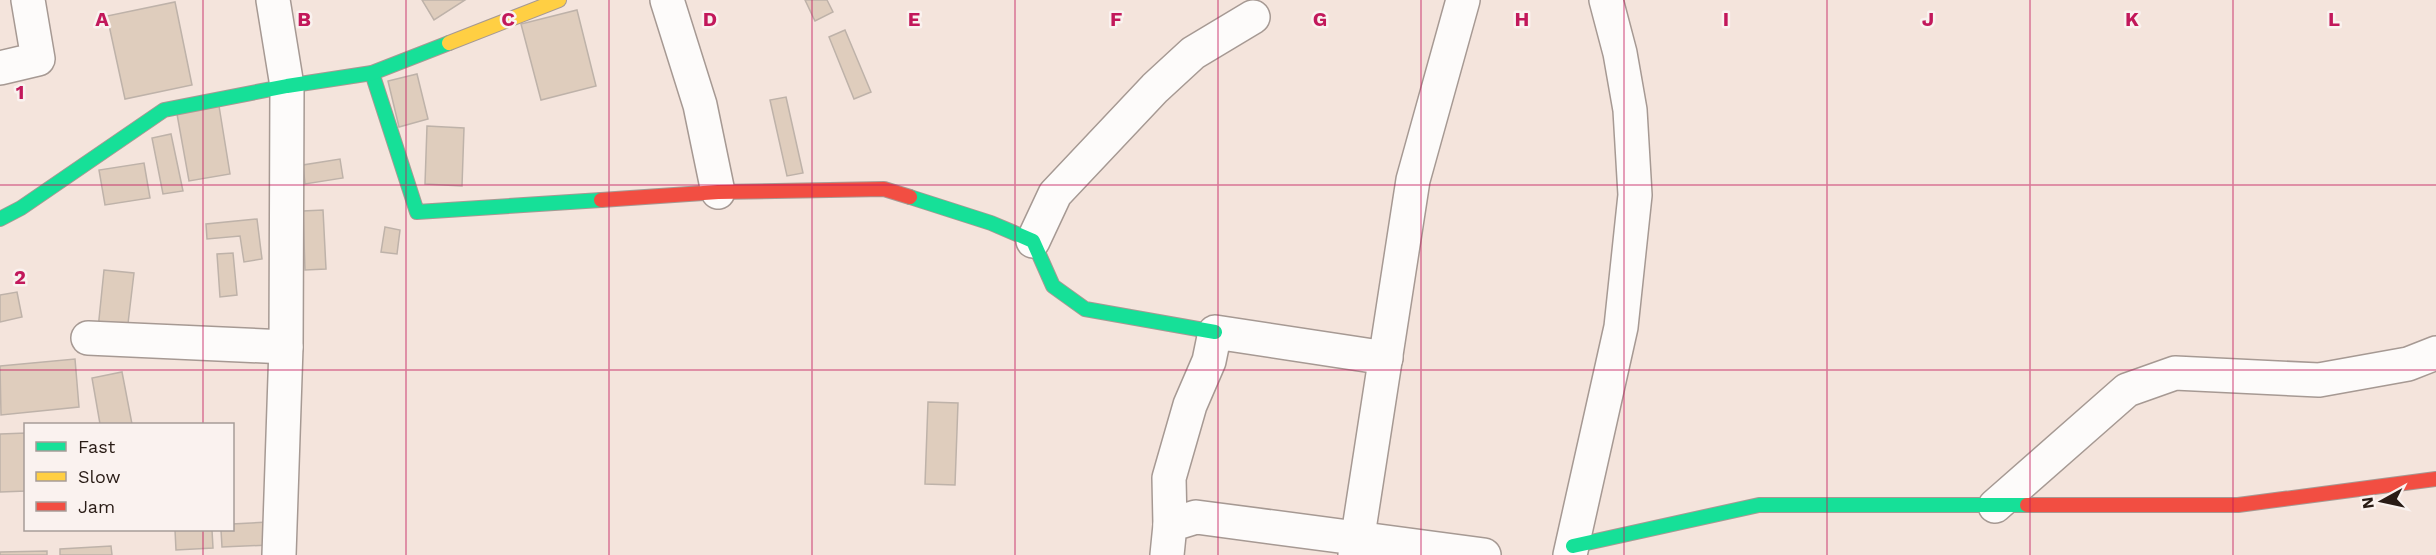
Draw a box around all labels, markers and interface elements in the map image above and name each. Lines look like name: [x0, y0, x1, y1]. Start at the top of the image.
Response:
text: A: [95, 7, 109, 31]
text: B: [297, 7, 311, 31]
text: C: [501, 7, 515, 31]
text: D: [703, 7, 717, 31]
text: E: [908, 7, 920, 31]
text: F: [1110, 7, 1122, 31]
text: G: [1313, 7, 1327, 31]
text: H: [1515, 7, 1529, 31]
text: I: [1723, 7, 1729, 31]
text: J: [1922, 7, 1934, 31]
text: K: [2125, 7, 2139, 31]
text: L: [2328, 7, 2340, 31]
text: 1: [16, 80, 24, 104]
text: 2: [14, 265, 26, 289]
legend: [24, 423, 234, 531]
text: Fast: [78, 436, 116, 457]
text: Slow: [78, 466, 121, 487]
north arrow: [2352, 471, 2412, 531]
text: Jam: [78, 496, 115, 517]
text: N: [2357, 496, 2378, 510]

